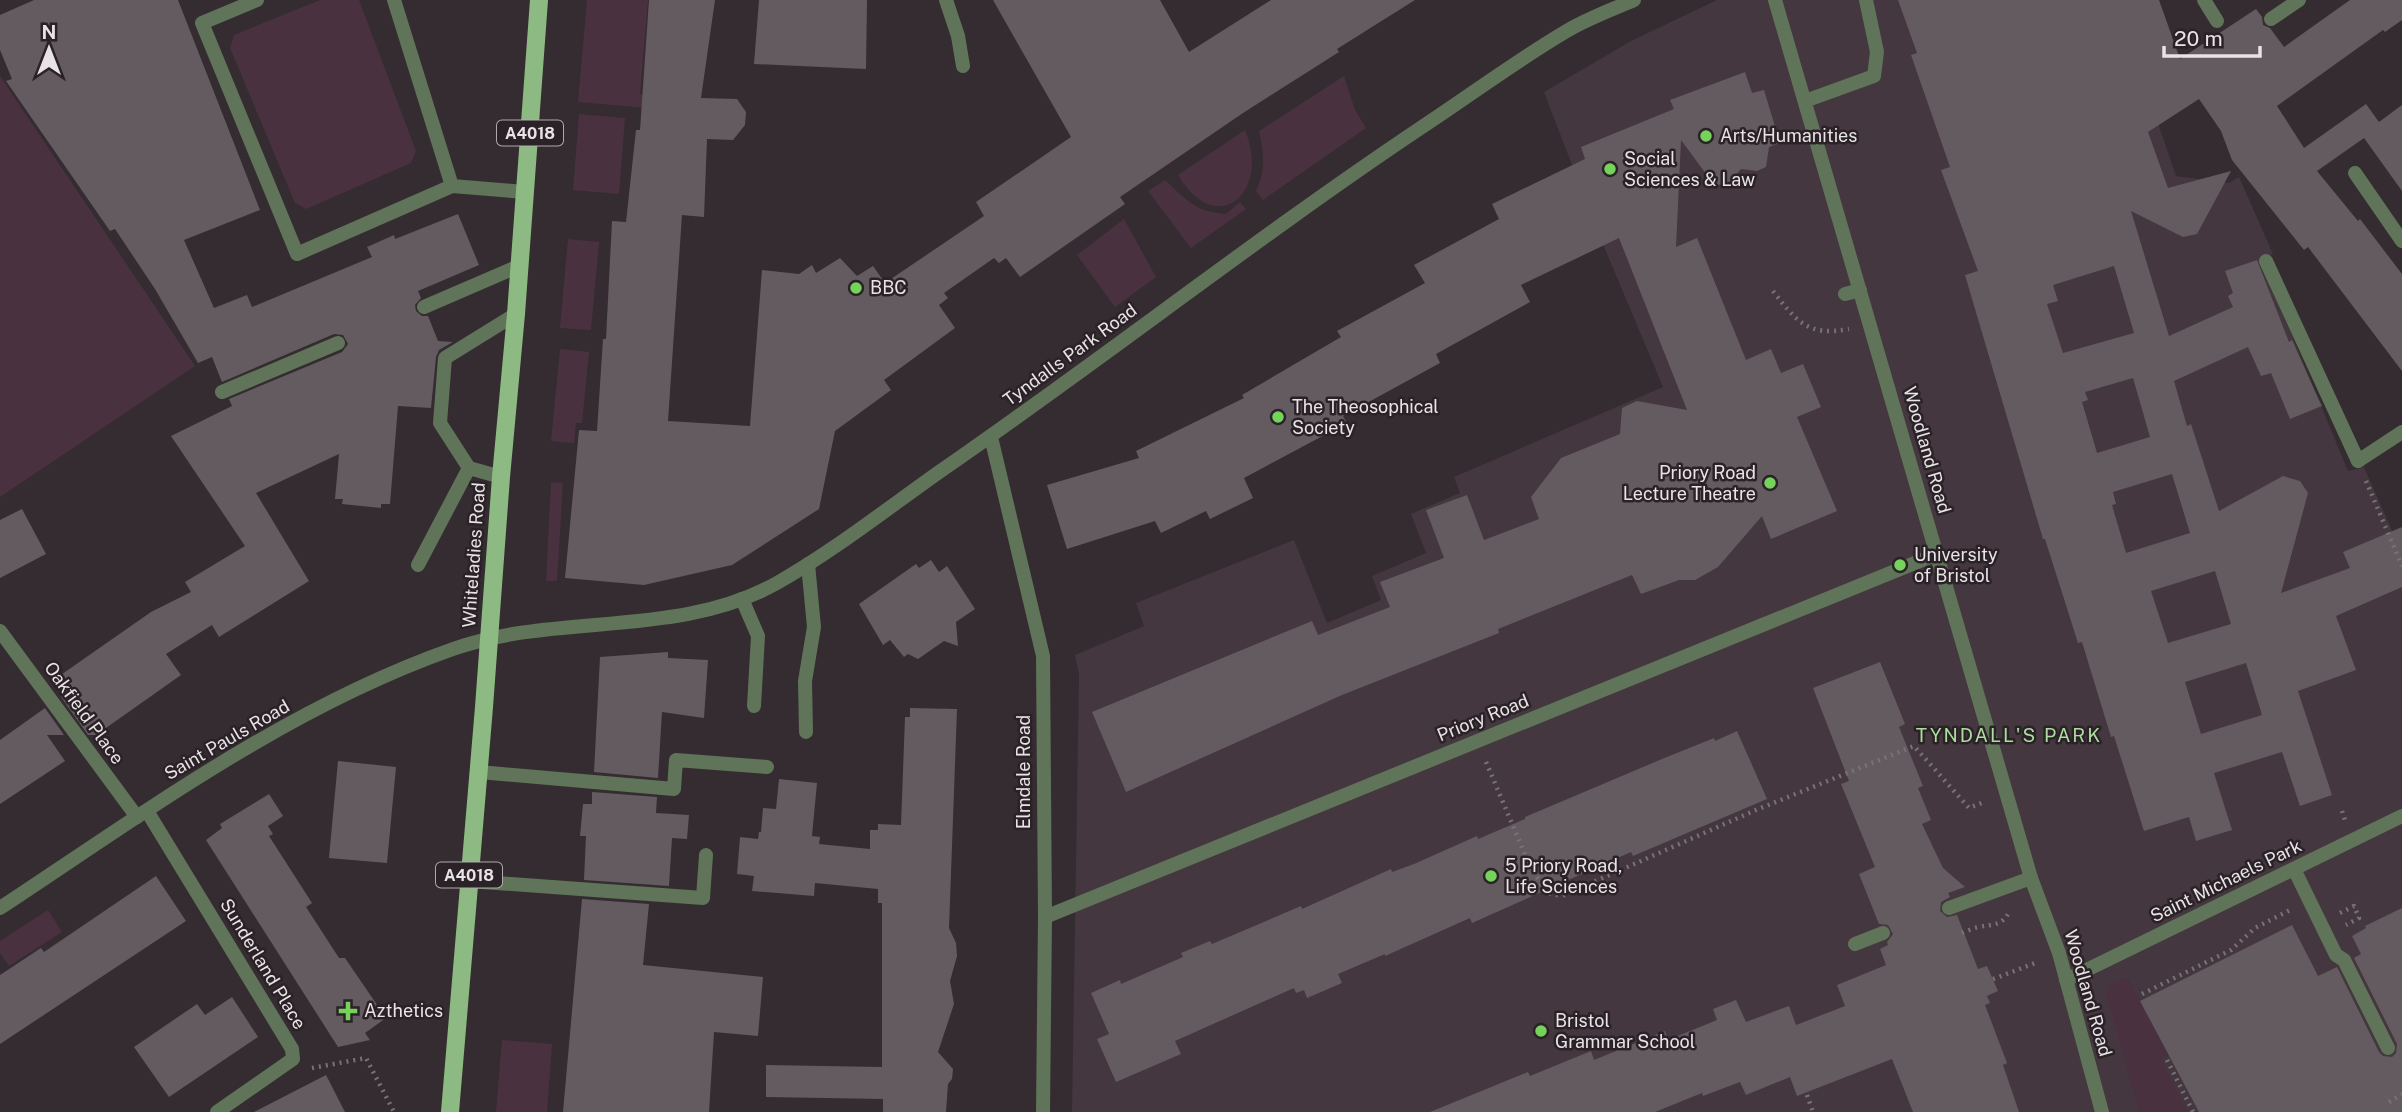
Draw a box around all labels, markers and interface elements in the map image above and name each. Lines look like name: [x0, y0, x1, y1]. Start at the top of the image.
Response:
north arrow: [14, 14, 84, 84]
scale bar: [2164, 14, 2260, 58]
text: N: [42, 21, 56, 43]
text: 20 m: [2174, 26, 2223, 51]
road number: A4018: [497, 120, 563, 146]
place label: Arts/Humanities: [1720, 125, 1857, 146]
marker: Arts/Humanities: [1698, 128, 1714, 144]
place label: Social Sciences & Law: [1624, 148, 1755, 190]
marker: Social Sciences & Law: [1602, 161, 1618, 177]
place label: BBC: [870, 277, 907, 298]
marker: BBC: [848, 280, 864, 296]
street label: Tyndalls Park Road: [999, 299, 1141, 410]
street label: Woodland Road: [1899, 384, 1956, 516]
place label: The Theosophical Society: [1292, 396, 1439, 438]
marker: The Theosophical Society: [1270, 409, 1286, 425]
place label: Priory Road Lecture Theatre: [1623, 462, 1756, 504]
marker: Priory Road Lecture Theatre: [1762, 475, 1778, 491]
street label: Whiteladies Road: [458, 482, 489, 628]
place label: University of Bristol: [1914, 544, 1998, 586]
marker: University of Bristol: [1892, 557, 1908, 573]
street label: Oakfield Place: [40, 657, 129, 768]
street label: Priory Road: [1434, 690, 1532, 745]
street label: Saint Pauls Road: [160, 695, 293, 784]
street label: Elmdale Road: [1013, 715, 1034, 829]
district label: TYNDALL'S PARK: [1916, 724, 2102, 746]
street label: Saint Michaels Park: [2147, 835, 2305, 926]
place label: 5 Priory Road, Life Sciences: [1505, 855, 1622, 897]
road number: A4018: [436, 862, 502, 888]
marker: 5 Priory Road, Life Sciences: [1483, 868, 1499, 884]
street label: Sunderland Place: [216, 895, 311, 1033]
street label: Woodland Road: [2060, 927, 2117, 1059]
place label: Azthetics: [364, 1000, 443, 1021]
marker: Azthetics: [338, 1001, 358, 1021]
place label: Bristol Grammar School: [1555, 1010, 1695, 1052]
marker: Bristol Grammar School: [1533, 1023, 1549, 1039]

